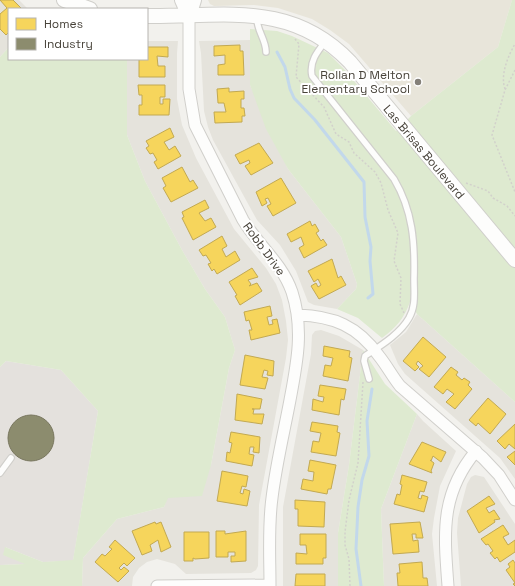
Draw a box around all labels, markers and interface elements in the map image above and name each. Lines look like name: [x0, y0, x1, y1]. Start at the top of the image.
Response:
legend: [8, 8, 148, 60]
text: Homes: [44, 16, 83, 32]
text: Industry: [44, 36, 93, 52]
place label: Rollan D Melton Elementary School: [302, 67, 410, 97]
marker: Rollan D Melton Elementary School: [413, 77, 423, 87]
street label: Las Brisas Boulevard: [380, 101, 468, 203]
street label: Robb Drive: [239, 219, 289, 279]

